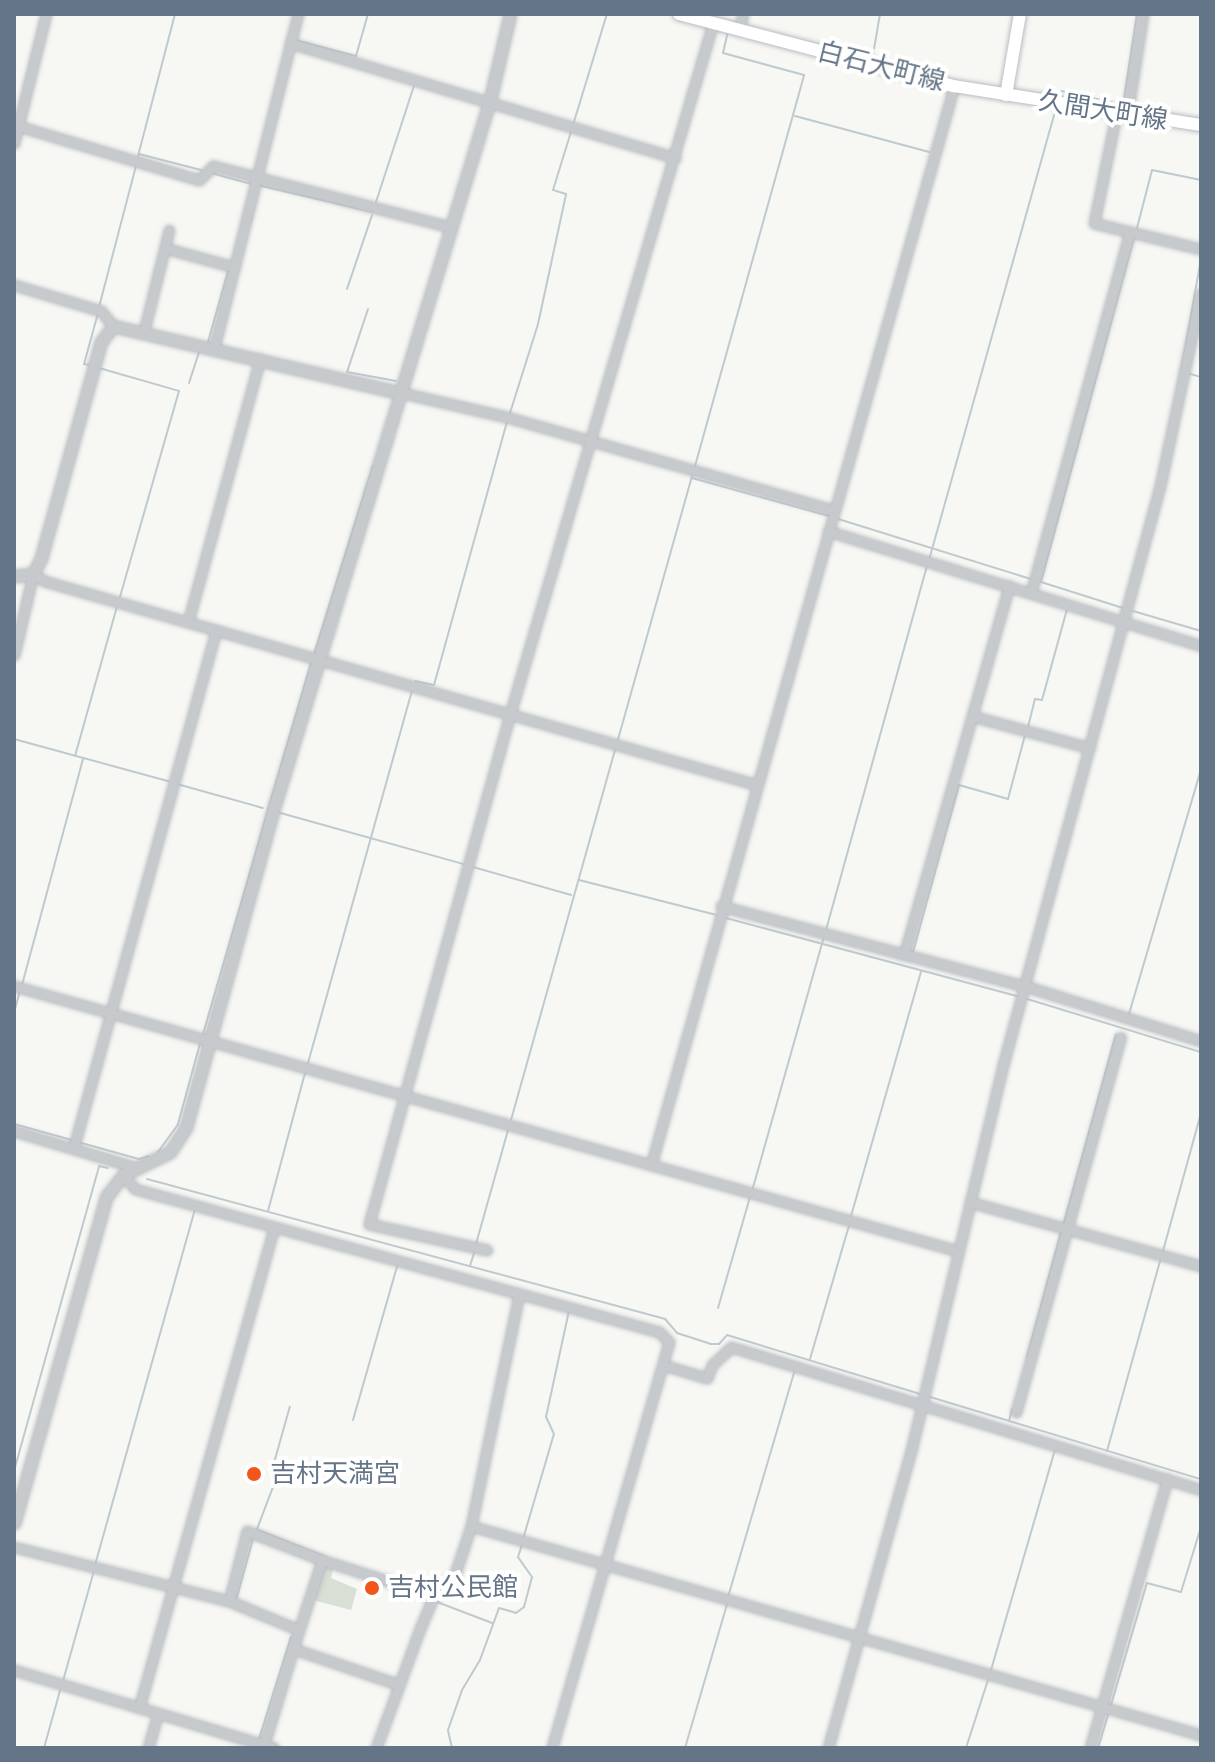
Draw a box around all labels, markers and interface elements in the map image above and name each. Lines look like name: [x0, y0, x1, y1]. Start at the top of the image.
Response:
street label: 白石大町線: [814, 36, 948, 98]
street label: 久間大町線: [1036, 85, 1170, 137]
place label: 吉村天満宮: [270, 1458, 400, 1490]
marker: 吉村天満宮: [245, 1465, 263, 1483]
place label: 吉村公民館: [388, 1572, 518, 1604]
marker: 吉村公民館: [363, 1579, 381, 1597]

